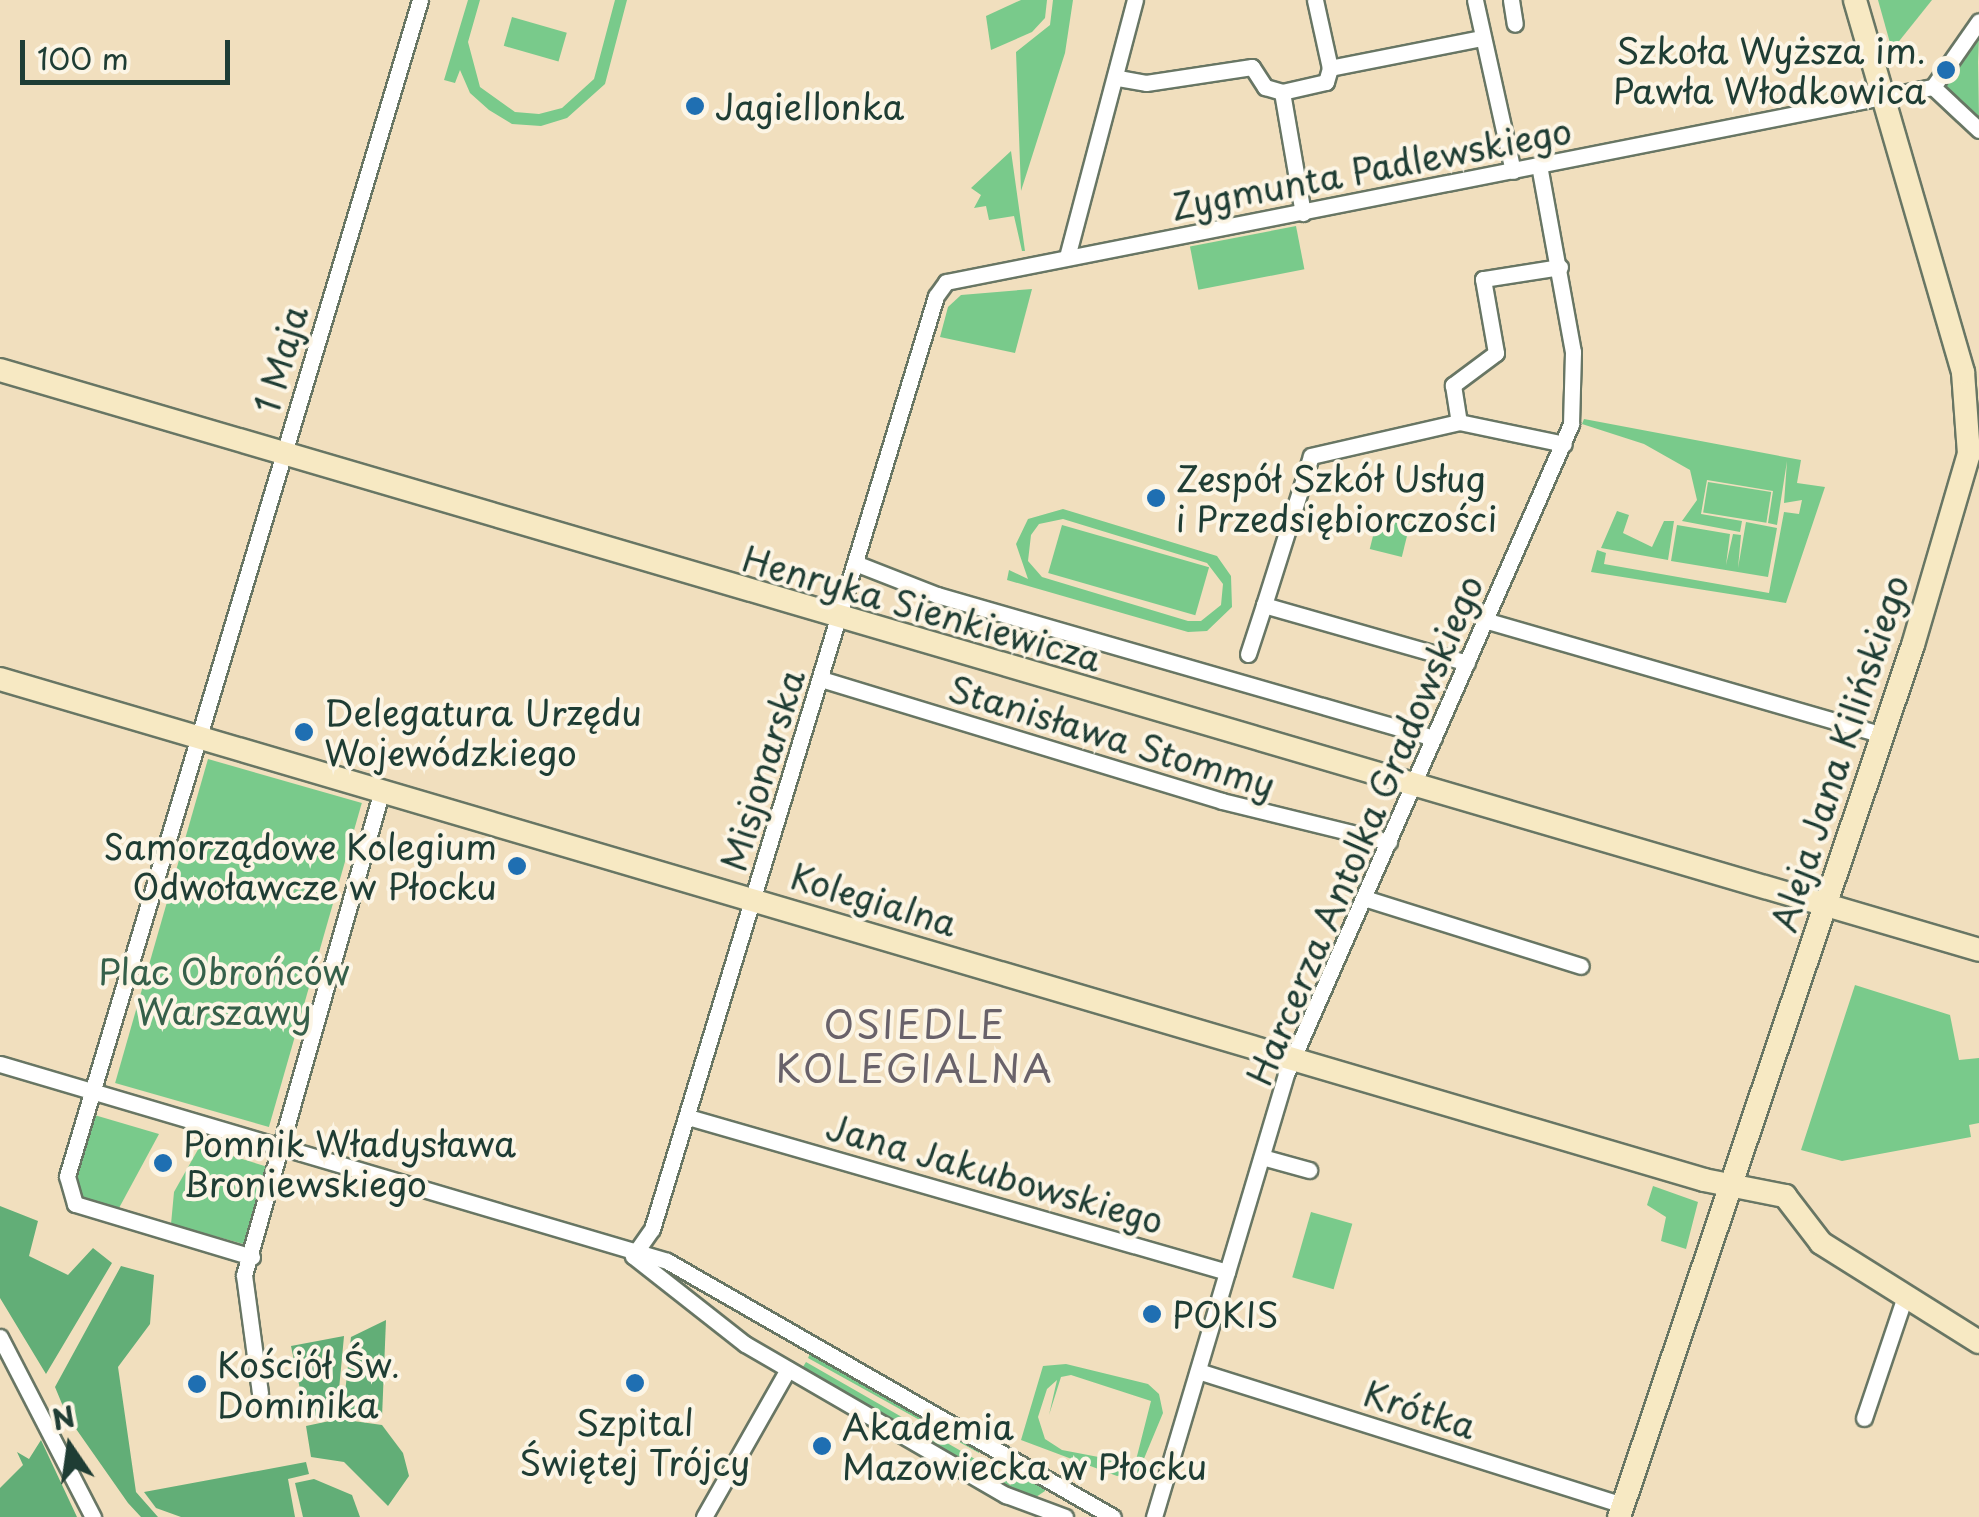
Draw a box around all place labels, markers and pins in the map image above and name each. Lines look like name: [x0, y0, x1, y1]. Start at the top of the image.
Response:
place label: Szkoła Wyższa im. Pawła Włodkowica: [1612, 29, 1926, 111]
marker: Szkoła Wyższa im. Pawła Włodkowica: [1935, 59, 1957, 81]
place label: Jagiellonka: [715, 85, 904, 127]
marker: Jagiellonka: [684, 95, 706, 117]
place label: Zespół Szkół Usług i Przedsiębiorczości: [1176, 457, 1498, 539]
marker: Zespół Szkół Usług i Przedsiębiorczości: [1145, 487, 1167, 509]
place label: Delegatura Urzędu Wojewódzkiego: [324, 691, 642, 773]
marker: Delegatura Urzędu Wojewódzkiego: [293, 721, 315, 743]
place label: Samorządowe Kolegium Odwoławcze w Płocku: [105, 825, 497, 907]
marker: Samorządowe Kolegium Odwoławcze w Płocku: [506, 855, 528, 877]
place label: Pomnik Władysława Broniewskiego: [183, 1122, 524, 1204]
marker: Pomnik Władysława Broniewskiego: [152, 1152, 174, 1174]
place label: POKIS: [1172, 1293, 1278, 1335]
marker: POKIS: [1141, 1303, 1163, 1325]
place label: Kościół Św. Dominika: [217, 1343, 401, 1425]
marker: Szpital Świętej Trójcy: [622, 1370, 648, 1396]
marker: Kościół Św. Dominika: [186, 1373, 208, 1395]
place label: Szpital Świętej Trójcy: [519, 1401, 751, 1483]
place label: Akademia Mazowiecka w Płocku: [842, 1405, 1209, 1487]
marker: Akademia Mazowiecka w Płocku: [811, 1435, 833, 1457]

